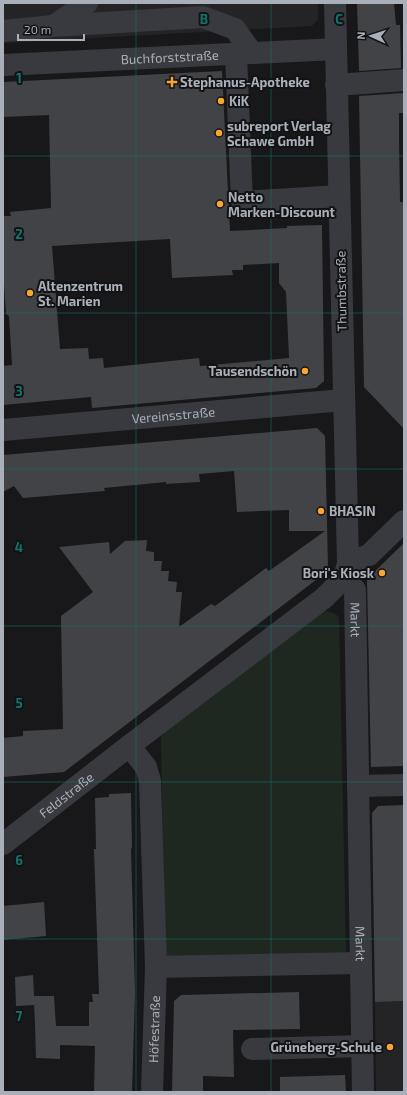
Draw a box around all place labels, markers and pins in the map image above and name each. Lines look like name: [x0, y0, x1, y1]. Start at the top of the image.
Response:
place label: Stephanus-Apotheke: [180, 74, 310, 90]
marker: Stephanus-Apotheke: [167, 77, 177, 87]
place label: KiK: [229, 93, 250, 109]
marker: KiK: [216, 96, 226, 106]
place label: subreport Verlag Schawe GmbH: [227, 118, 331, 149]
marker: subreport Verlag Schawe GmbH: [214, 128, 224, 138]
place label: Netto Marken-Discount: [228, 189, 336, 220]
marker: Netto Marken-Discount: [215, 199, 225, 209]
place label: Altenzentrum St. Marien: [38, 278, 123, 309]
marker: Altenzentrum St. Marien: [25, 288, 35, 298]
place label: Tausendschön: [209, 363, 297, 379]
marker: Tausendschön: [300, 366, 310, 376]
place label: BHASIN: [329, 503, 376, 519]
marker: BHASIN: [316, 506, 326, 516]
place label: Bori's Kiosk: [303, 565, 375, 581]
marker: Bori's Kiosk: [377, 568, 387, 578]
place label: Grüneberg-Schule: [270, 1039, 382, 1055]
marker: Grüneberg-Schule: [385, 1042, 395, 1052]

